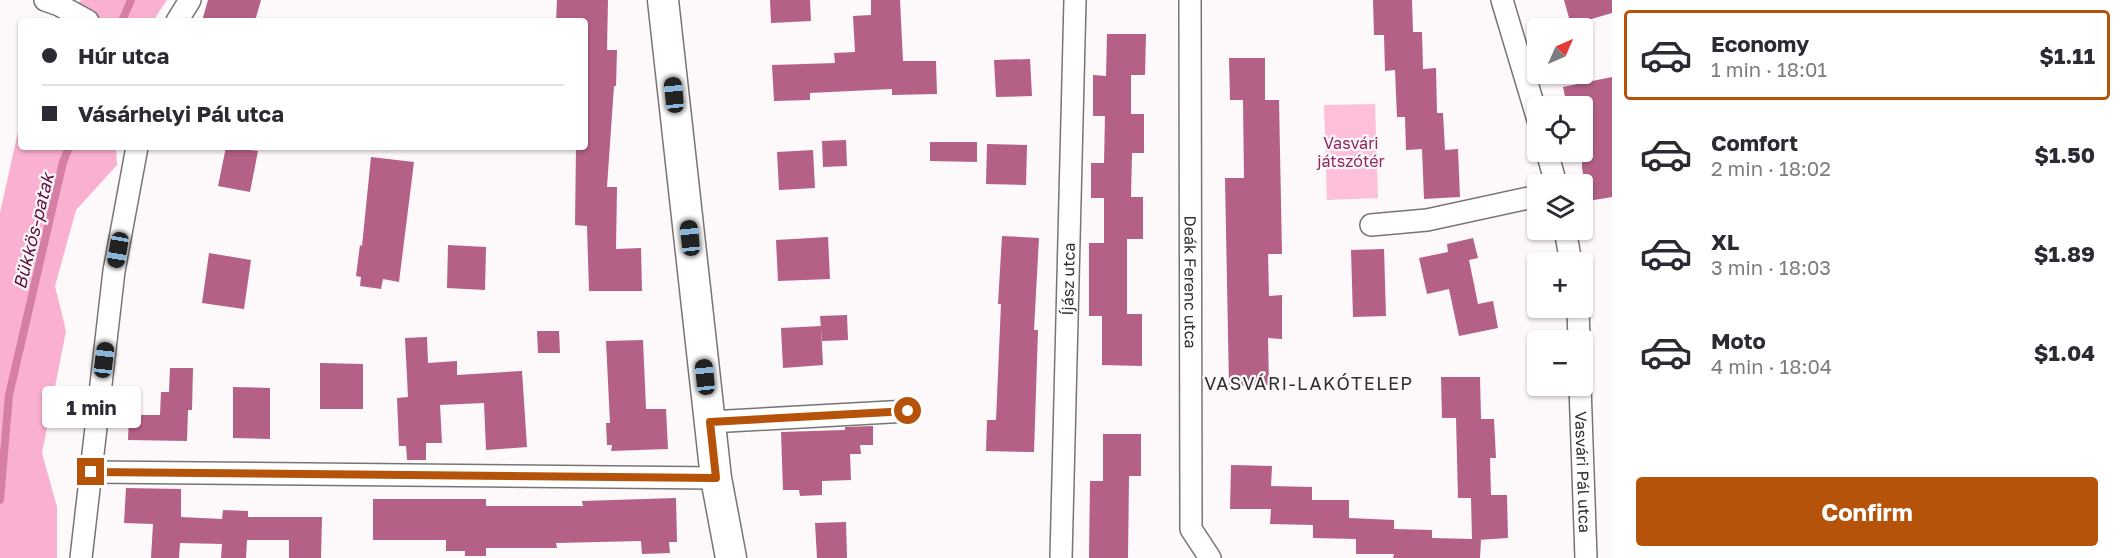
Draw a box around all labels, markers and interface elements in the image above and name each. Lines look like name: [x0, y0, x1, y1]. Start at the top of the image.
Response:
north arrow: [1527, 18, 1593, 84]
map controls: [1527, 18, 1593, 396]
icon: car: [1639, 28, 1693, 82]
text: Economy: [1711, 30, 1809, 57]
text: Húr utca: [78, 42, 169, 69]
text: $1.11: [2039, 42, 2095, 69]
text: 1 min · 18:01: [1711, 57, 1827, 81]
car: [663, 76, 685, 114]
button: locate: [1527, 96, 1593, 162]
text: Vásárhelyi Pál utca: [78, 100, 284, 127]
icon: car: [1639, 127, 1693, 181]
text: Comfort: [1711, 129, 1798, 156]
park label: Vasvári játszótér: [1316, 133, 1385, 171]
text: $1.50: [2034, 141, 2095, 168]
text: 2 min · 18:02: [1711, 156, 1831, 180]
water label: Bükkös-patak: [8, 169, 58, 291]
button: layers: [1527, 174, 1593, 240]
street label: Deák Ferenc utca: [1180, 215, 1201, 349]
car: [679, 219, 701, 257]
icon: car: [1639, 226, 1693, 280]
text: XL: [1711, 228, 1739, 255]
car: [106, 231, 130, 269]
text: $1.89: [2034, 240, 2095, 267]
street label: Íjász utca: [1057, 242, 1079, 316]
button: +: [1527, 252, 1593, 318]
text: 3 min · 18:03: [1711, 255, 1831, 279]
icon: car: [1639, 325, 1693, 379]
text: Moto: [1711, 327, 1766, 354]
button: −: [1527, 330, 1593, 396]
text: $1.04: [2034, 339, 2095, 366]
car: [93, 341, 115, 379]
text: 4 min · 18:04: [1711, 354, 1832, 378]
car: [694, 358, 716, 396]
district label: VASVÁRI-LAKÓTELEP: [1204, 372, 1414, 394]
callout: 1 min: [42, 385, 140, 427]
text: 1 min: [66, 395, 117, 419]
route start: [894, 397, 921, 424]
street label: Vasvári Pál utca: [1571, 411, 1595, 533]
route end: [77, 458, 104, 485]
button: Confirm: [1636, 477, 2098, 546]

